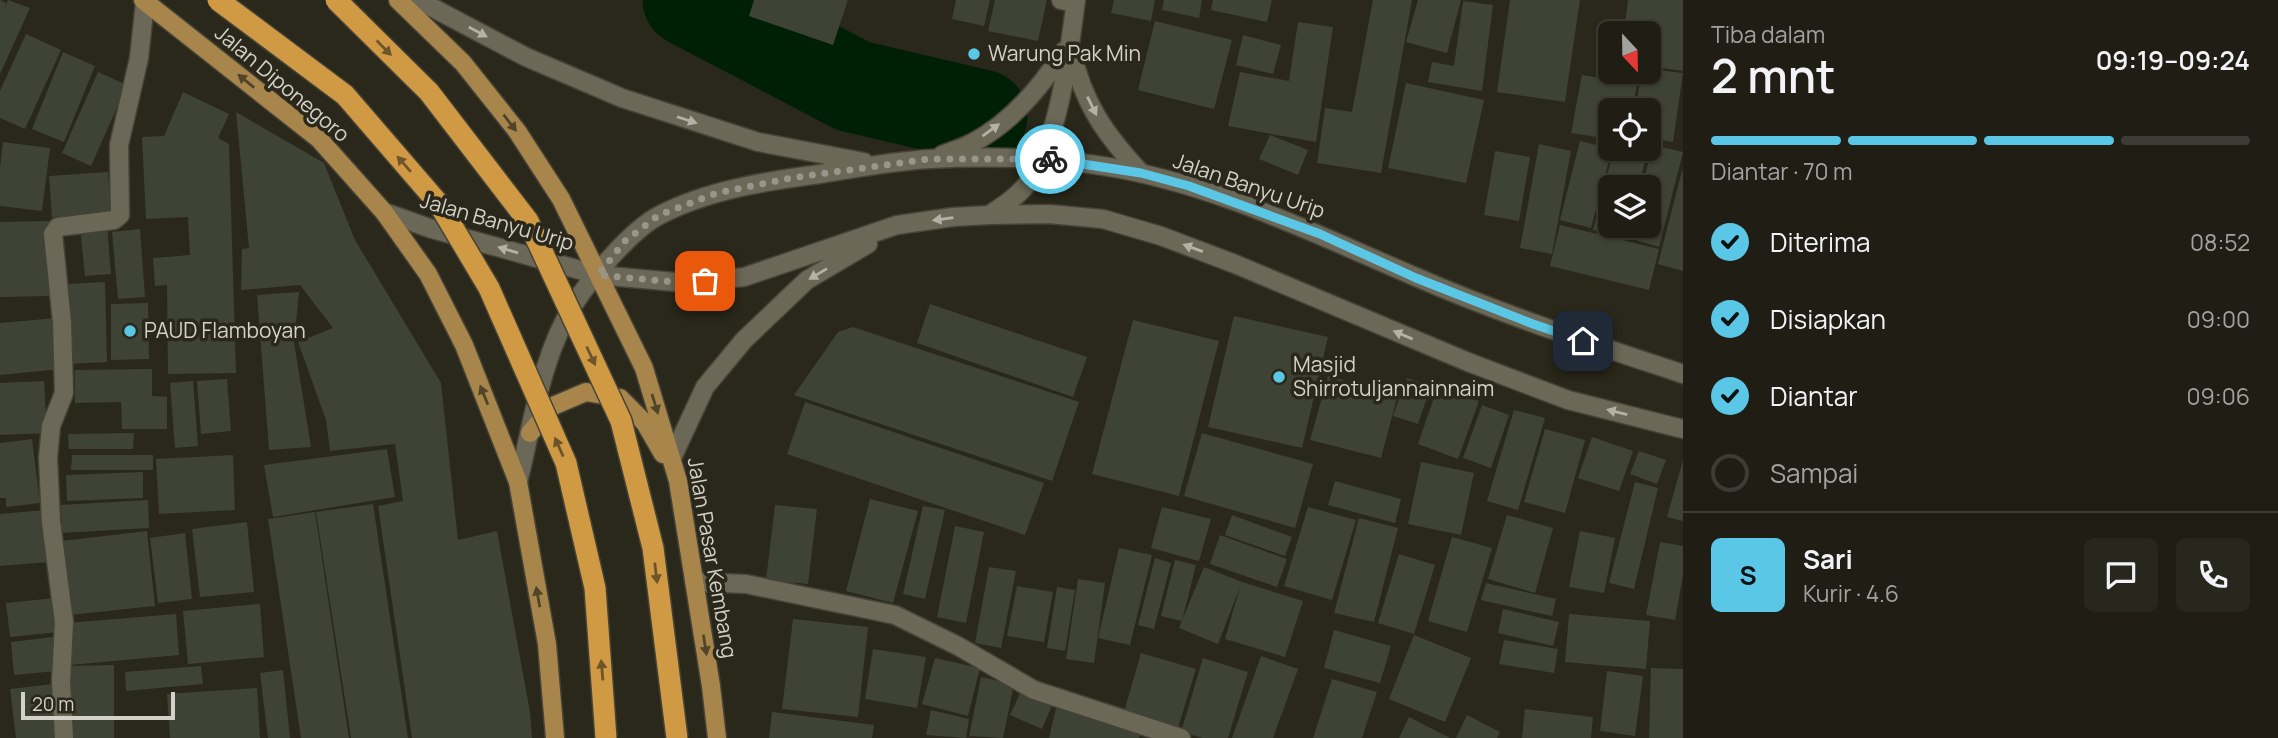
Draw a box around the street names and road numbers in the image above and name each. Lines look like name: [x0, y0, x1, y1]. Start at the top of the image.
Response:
street label: Jalan Diponegoro: [209, 19, 356, 148]
street label: Jalan Banyu Urip: [1170, 146, 1329, 224]
street label: Jalan Banyu Urip: [417, 186, 577, 256]
street label: Jalan Pasar Kembang: [682, 455, 744, 660]

